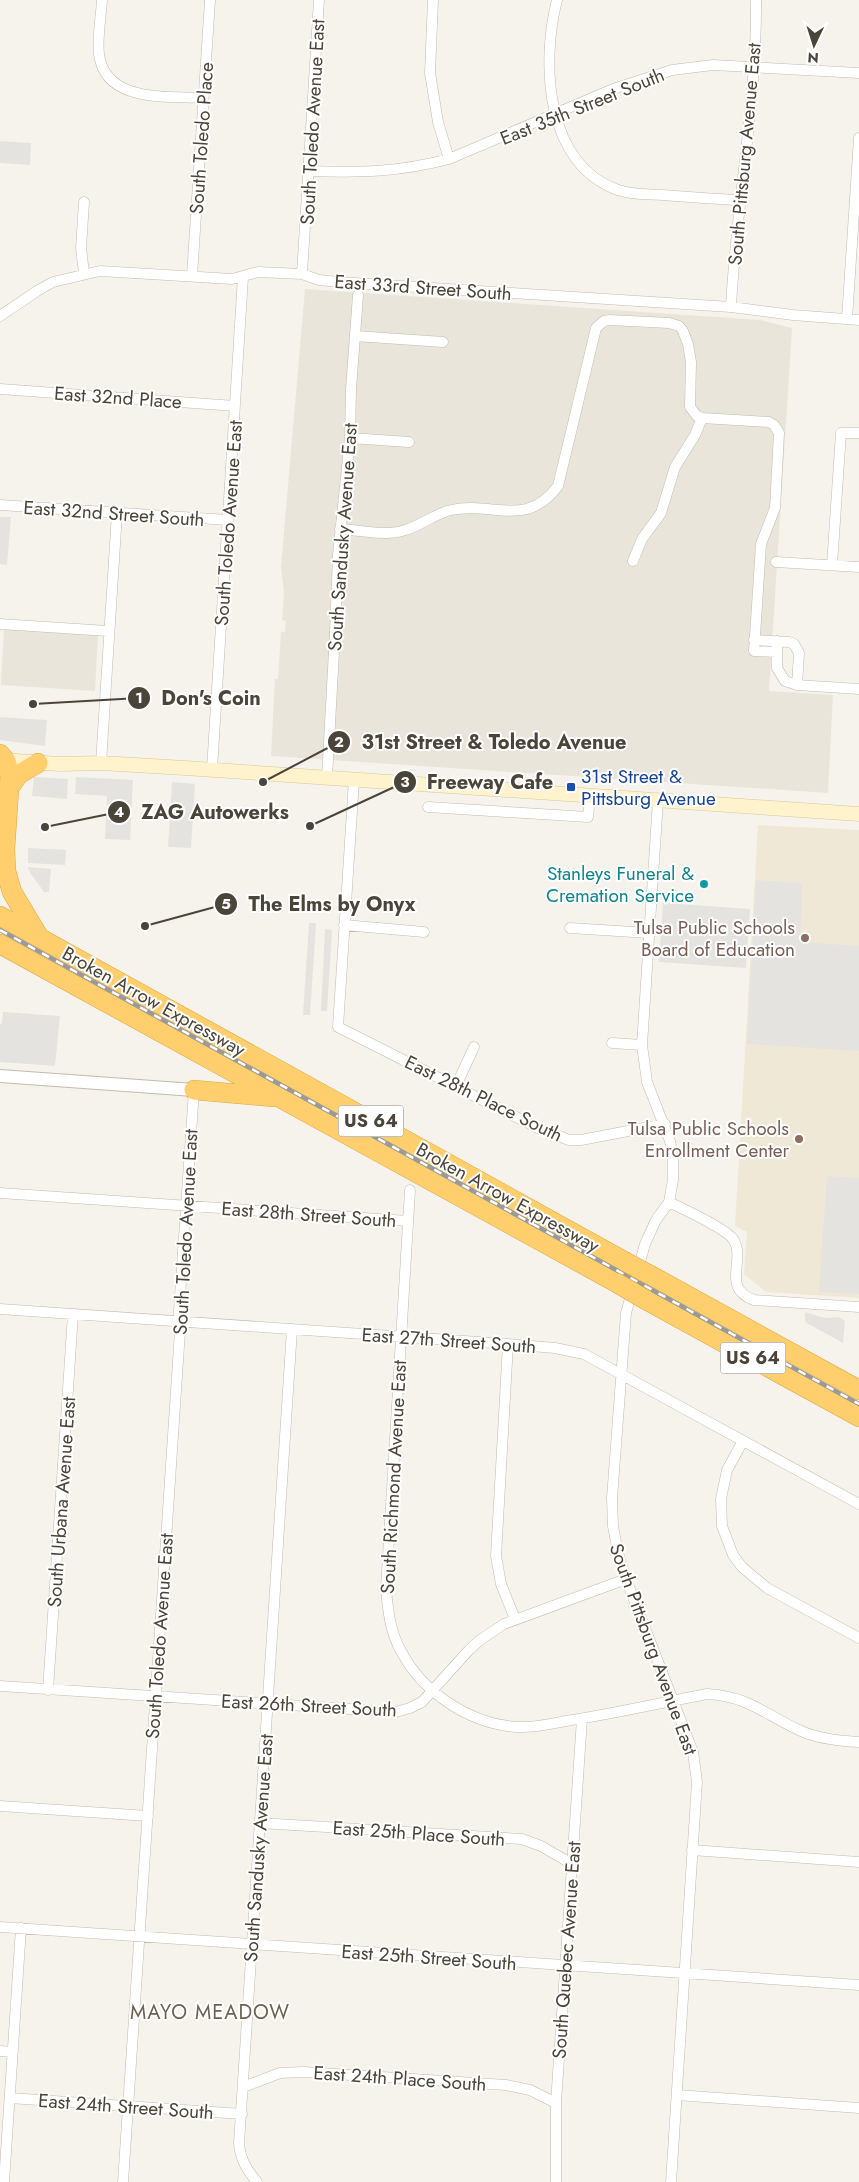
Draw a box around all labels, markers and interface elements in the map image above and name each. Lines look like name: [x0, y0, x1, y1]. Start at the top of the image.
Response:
street label: South Toledo Avenue East: [294, 18, 331, 226]
north arrow: [789, 20, 839, 70]
street label: South Pittsburg Avenue East: [721, 41, 768, 266]
text: N: [807, 48, 819, 68]
street label: South Toledo Place: [183, 61, 220, 215]
street label: East 35th Street South: [496, 61, 668, 152]
street label: East 33rd Street South: [333, 268, 513, 307]
street label: East 32nd Place: [53, 380, 183, 415]
street label: South Toledo Avenue East: [208, 419, 249, 627]
street label: South Sandusky Avenue East: [321, 422, 364, 652]
street label: East 32nd Street South: [22, 494, 205, 533]
callout: Don's Coin: [126, 680, 271, 715]
text: Don's Coin: [161, 684, 261, 713]
text: 1: [135, 687, 143, 709]
callout: 31st Street & Toledo Avenue: [326, 725, 636, 760]
text: 31st Street & Toledo Avenue: [361, 728, 627, 757]
text: 2: [334, 731, 344, 753]
place label: 31st Street & Pittsburg Avenue: [581, 763, 716, 812]
callout: Freeway Cafe: [392, 764, 564, 799]
text: Freeway Cafe: [427, 768, 553, 797]
text: 3: [400, 771, 410, 793]
marker: 31st Street & Pittsburg Avenue: [565, 781, 577, 793]
callout: ZAG Autowerks: [106, 795, 299, 830]
text: ZAG Autowerks: [141, 798, 289, 827]
text: 4: [114, 801, 124, 823]
place label: Stanleys Funeral & Cremation Service: [546, 860, 694, 909]
marker: Stanleys Funeral & Cremation Service: [698, 878, 710, 890]
callout: The Elms by Onyx: [214, 886, 426, 921]
text: The Elms by Onyx: [249, 890, 416, 919]
text: 5: [221, 893, 231, 915]
place label: Tulsa Public Schools Board of Education: [634, 914, 795, 963]
marker: Tulsa Public Schools Board of Education: [799, 932, 811, 944]
street label: Broken Arrow Expressway: [57, 940, 251, 1063]
street label: East 28th Place South: [400, 1048, 567, 1148]
road number: US 64: [338, 1106, 404, 1136]
place label: Tulsa Public Schools Enrollment Center: [628, 1115, 789, 1164]
street label: South Toledo Avenue East: [167, 1128, 204, 1336]
marker: Tulsa Public Schools Enrollment Center: [793, 1133, 805, 1145]
street label: Broken Arrow Expressway: [411, 1136, 605, 1259]
street label: East 28th Street South: [221, 1195, 397, 1234]
street label: East 27th Street South: [361, 1321, 537, 1360]
road number: US 64: [720, 1342, 786, 1374]
street label: South Richmond Avenue East: [374, 1359, 413, 1595]
street label: South Urbana Avenue East: [41, 1395, 82, 1608]
street label: South Toledo Avenue East: [139, 1532, 180, 1740]
street label: South Pittsburg Avenue East: [603, 1540, 705, 1759]
street label: East 26th Street South: [220, 1687, 397, 1724]
street label: South Sandusky Avenue East: [237, 1733, 280, 1963]
street label: East 25th Place South: [332, 1814, 506, 1853]
street label: South Quebec Avenue East: [545, 1840, 588, 2060]
street label: East 25th Street South: [340, 1938, 517, 1977]
district label: MAYO MEADOW: [130, 1998, 290, 2027]
street label: East 24th Place South: [313, 2059, 487, 2098]
street label: East 24th Street South: [37, 2087, 215, 2126]

